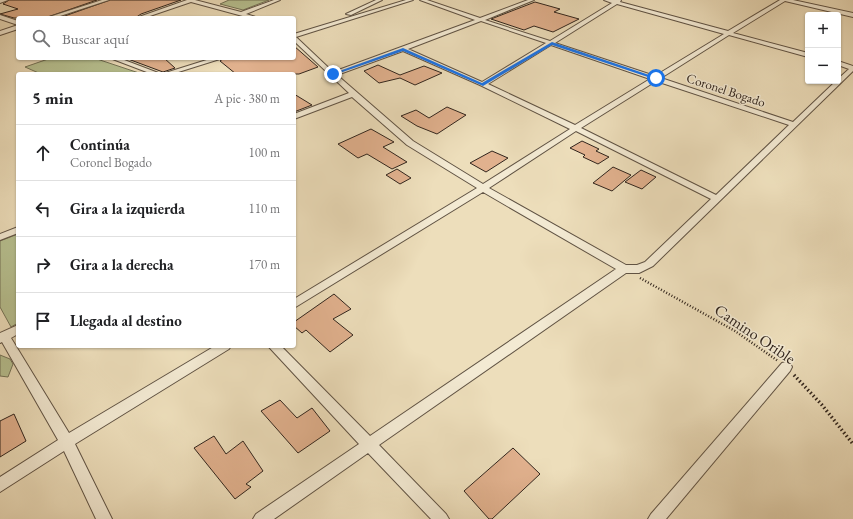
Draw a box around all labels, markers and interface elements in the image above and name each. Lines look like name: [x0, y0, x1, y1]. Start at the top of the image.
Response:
map controls: [805, 12, 841, 84]
button: +: [805, 12, 841, 48]
search box: [16, 16, 296, 60]
icon: search: [30, 27, 52, 49]
text: Buscar aquí: [62, 29, 129, 48]
button: −: [805, 48, 841, 84]
route end: [324, 65, 342, 83]
route start: [647, 69, 665, 87]
street label: Coronel Bogado: [684, 69, 768, 111]
text: 5 min: [32, 87, 73, 109]
text: A pie · 380 m: [214, 90, 280, 107]
text: Continúa: [70, 135, 130, 154]
icon: ahead: [32, 142, 54, 164]
text: 100 m: [249, 144, 280, 161]
text: Coronel Bogado: [70, 154, 152, 171]
icon: left: [32, 198, 54, 220]
text: Gira a la izquierda: [70, 199, 185, 218]
text: 110 m: [249, 200, 280, 217]
icon: right: [32, 254, 54, 276]
text: Gira a la derecha: [70, 255, 174, 274]
text: 170 m: [249, 256, 280, 273]
street label: Camino Orible: [710, 299, 800, 369]
icon: arrive: [32, 310, 54, 332]
text: Llegada al destino: [70, 311, 182, 330]

